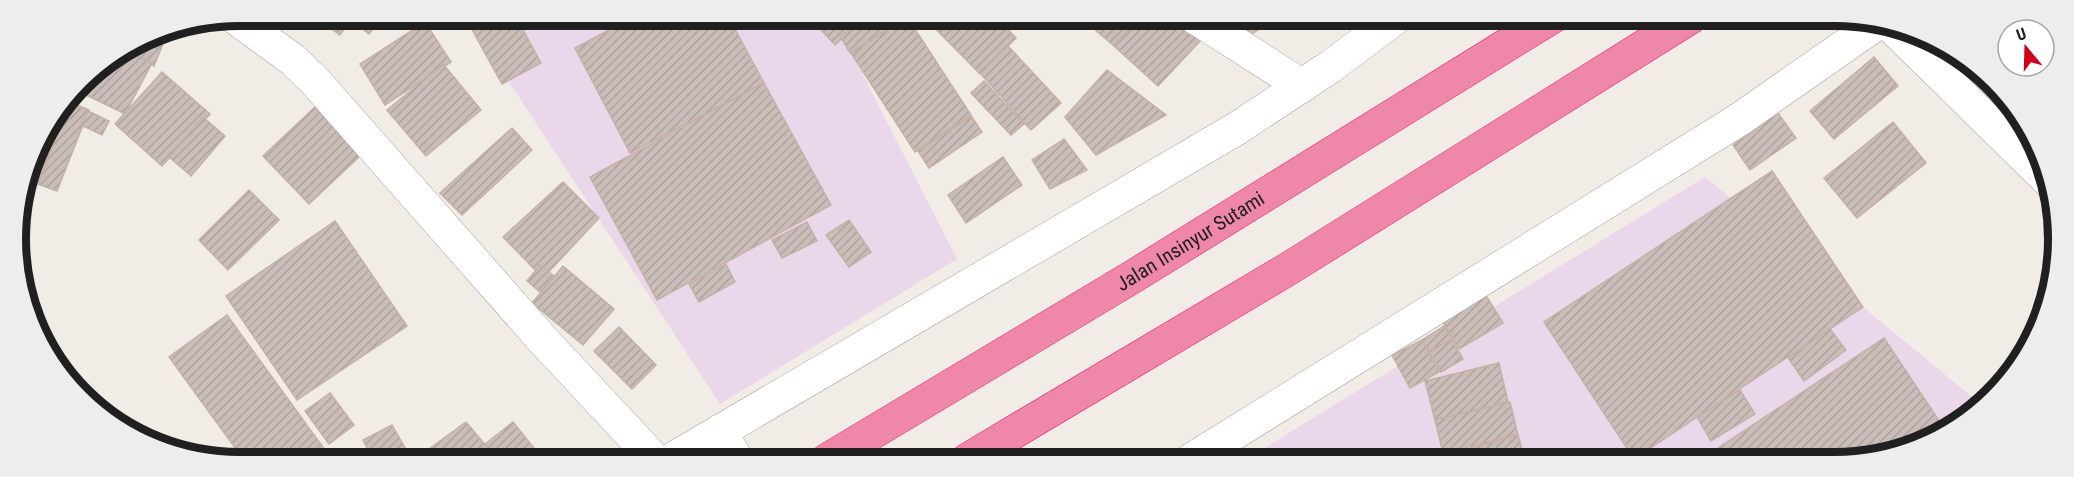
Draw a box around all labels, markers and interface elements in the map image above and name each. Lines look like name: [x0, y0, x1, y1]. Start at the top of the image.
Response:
north arrow: [1996, 18, 2056, 78]
text: U: [2014, 24, 2029, 45]
street label: Jalan Insinyur Sutami: [1112, 186, 1269, 296]

